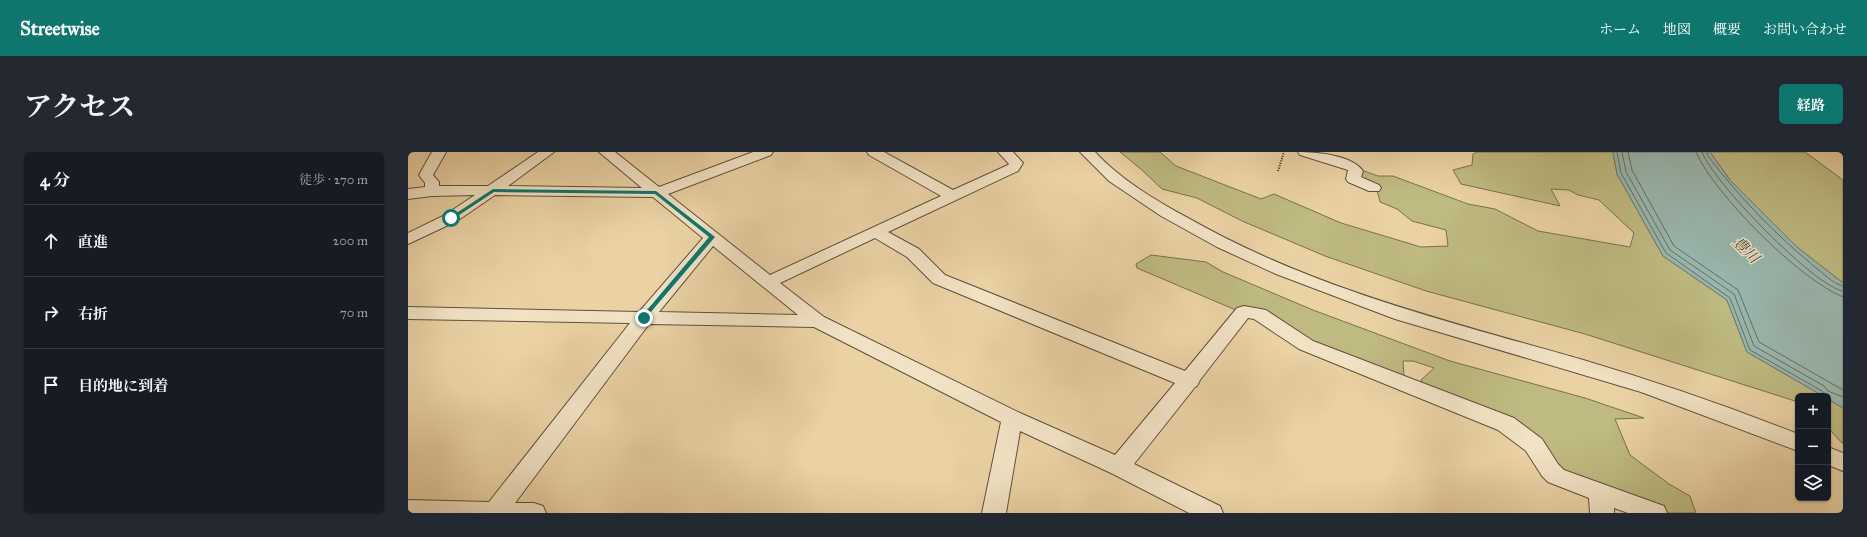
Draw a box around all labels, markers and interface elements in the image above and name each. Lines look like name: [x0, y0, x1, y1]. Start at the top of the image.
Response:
text: Streetwise: [20, 17, 100, 40]
text: ホーム: [1599, 21, 1641, 38]
text: 地図: [1663, 21, 1691, 38]
text: 概要: [1713, 21, 1741, 38]
text: お問い合わせ: [1763, 21, 1847, 38]
button: 経路: [1779, 84, 1843, 124]
text: アクセス: [24, 89, 135, 124]
text: 4 分: [40, 170, 70, 191]
text: 徒歩 · 270 m: [299, 172, 368, 188]
route start: [442, 209, 460, 227]
icon: ahead: [40, 230, 62, 252]
text: 直進: [78, 233, 108, 251]
text: 200 m: [333, 233, 368, 249]
water label: 豊川: [1729, 233, 1764, 268]
icon: right: [40, 302, 62, 324]
text: 右折: [78, 305, 108, 323]
text: 70 m: [340, 305, 368, 321]
route end: [635, 309, 653, 327]
icon: arrive: [40, 374, 62, 396]
text: 目的地に到着: [78, 377, 168, 395]
map controls: [1795, 393, 1831, 501]
button: +: [1795, 393, 1831, 429]
button: −: [1795, 429, 1831, 465]
button: layers: [1795, 465, 1831, 501]

